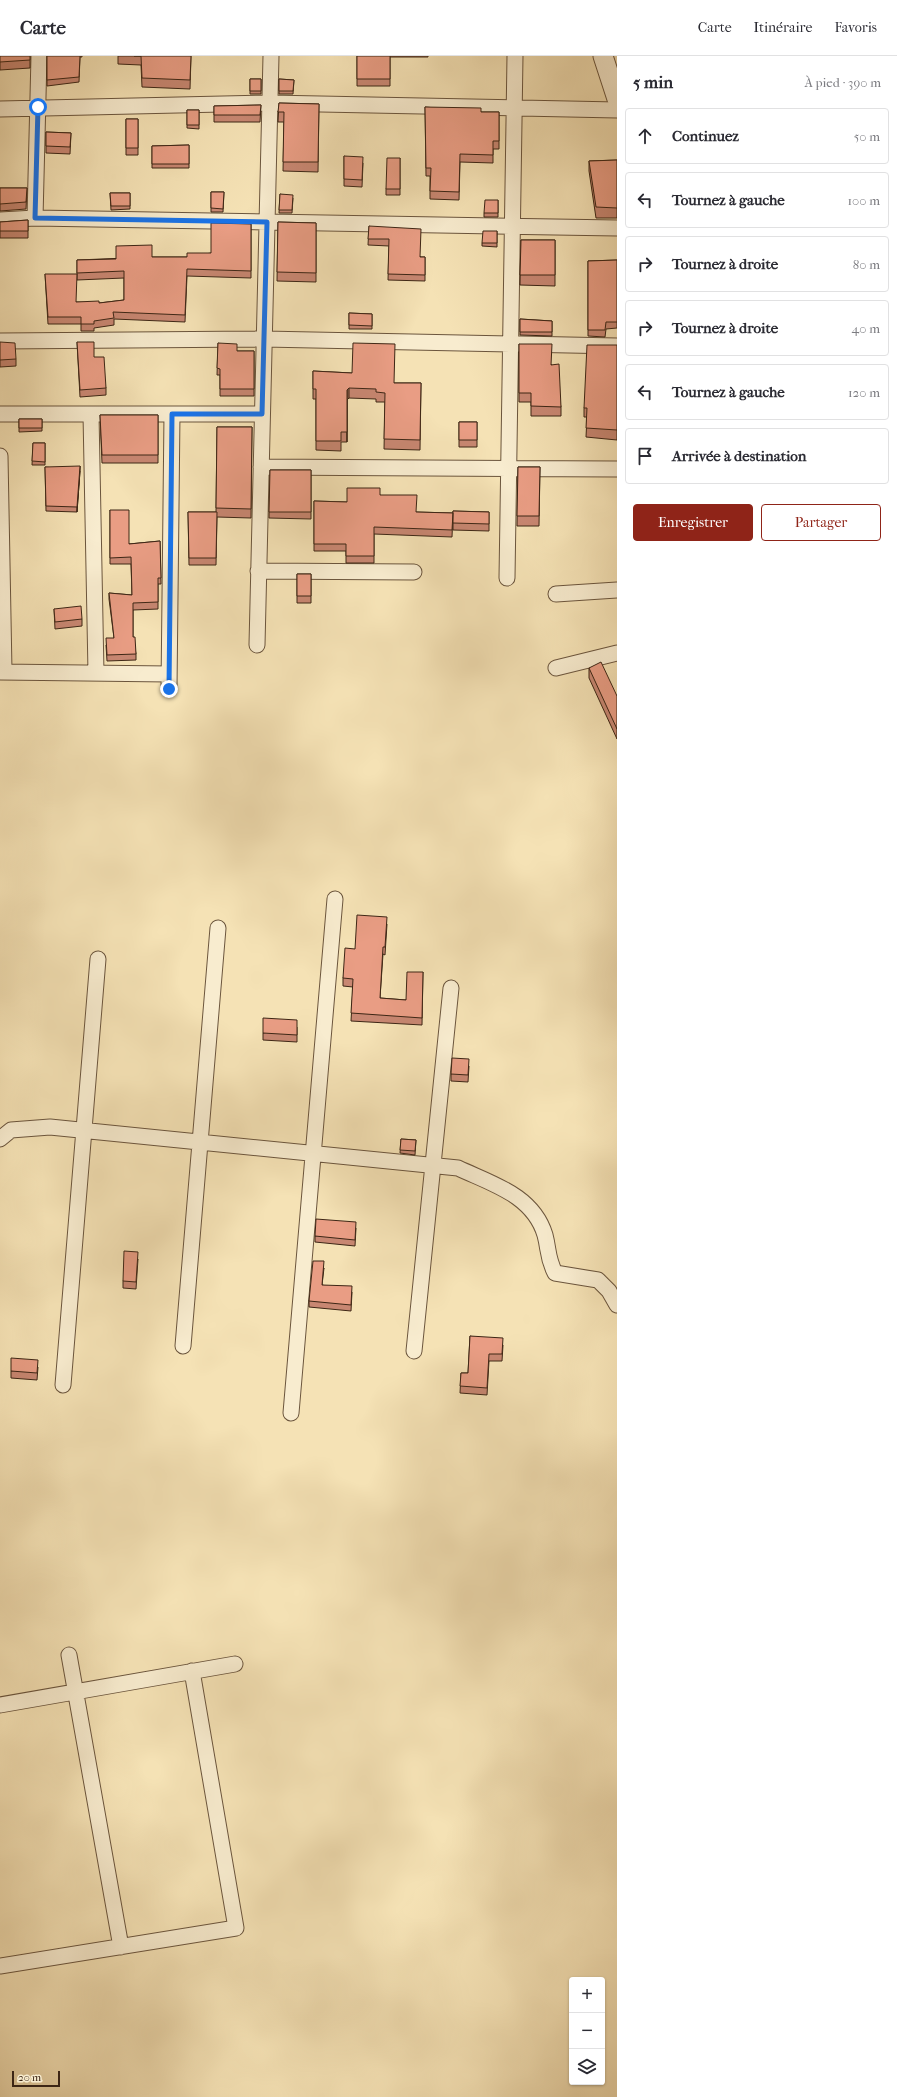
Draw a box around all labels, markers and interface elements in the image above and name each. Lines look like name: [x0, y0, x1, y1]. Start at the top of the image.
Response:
text: Carte: [20, 17, 66, 39]
text: Carte: [698, 19, 732, 36]
text: Itinéraire: [754, 19, 812, 36]
text: Favoris: [834, 19, 877, 36]
text: 5 min: [633, 72, 673, 92]
text: À pied · 390 m: [804, 75, 881, 90]
route start: [29, 98, 47, 116]
icon: ahead: [634, 125, 656, 147]
text: Continuez: [672, 127, 739, 145]
text: 50 m: [854, 129, 880, 144]
icon: left: [634, 189, 656, 211]
text: Tournez à gauche: [672, 191, 785, 209]
text: 100 m: [847, 193, 880, 208]
icon: right: [634, 253, 656, 275]
text: Tournez à droite: [672, 255, 778, 273]
text: 80 m: [853, 257, 880, 272]
icon: right: [634, 317, 656, 339]
text: Tournez à droite: [672, 319, 778, 337]
text: 40 m: [852, 321, 880, 336]
icon: left: [634, 381, 656, 403]
text: Tournez à gauche: [672, 383, 785, 401]
text: 120 m: [848, 385, 880, 400]
icon: arrive: [634, 445, 656, 467]
text: Arrivée à destination: [672, 447, 807, 465]
button: Enregistrer: [633, 504, 753, 541]
button: Partager: [761, 504, 881, 541]
route end: [160, 680, 178, 698]
map controls: [569, 1977, 605, 2085]
button: +: [569, 1977, 605, 2013]
button: −: [569, 2013, 605, 2049]
button: layers: [569, 2049, 605, 2085]
scale bar: [12, 2069, 60, 2088]
text: 20 m: [18, 2071, 41, 2084]

